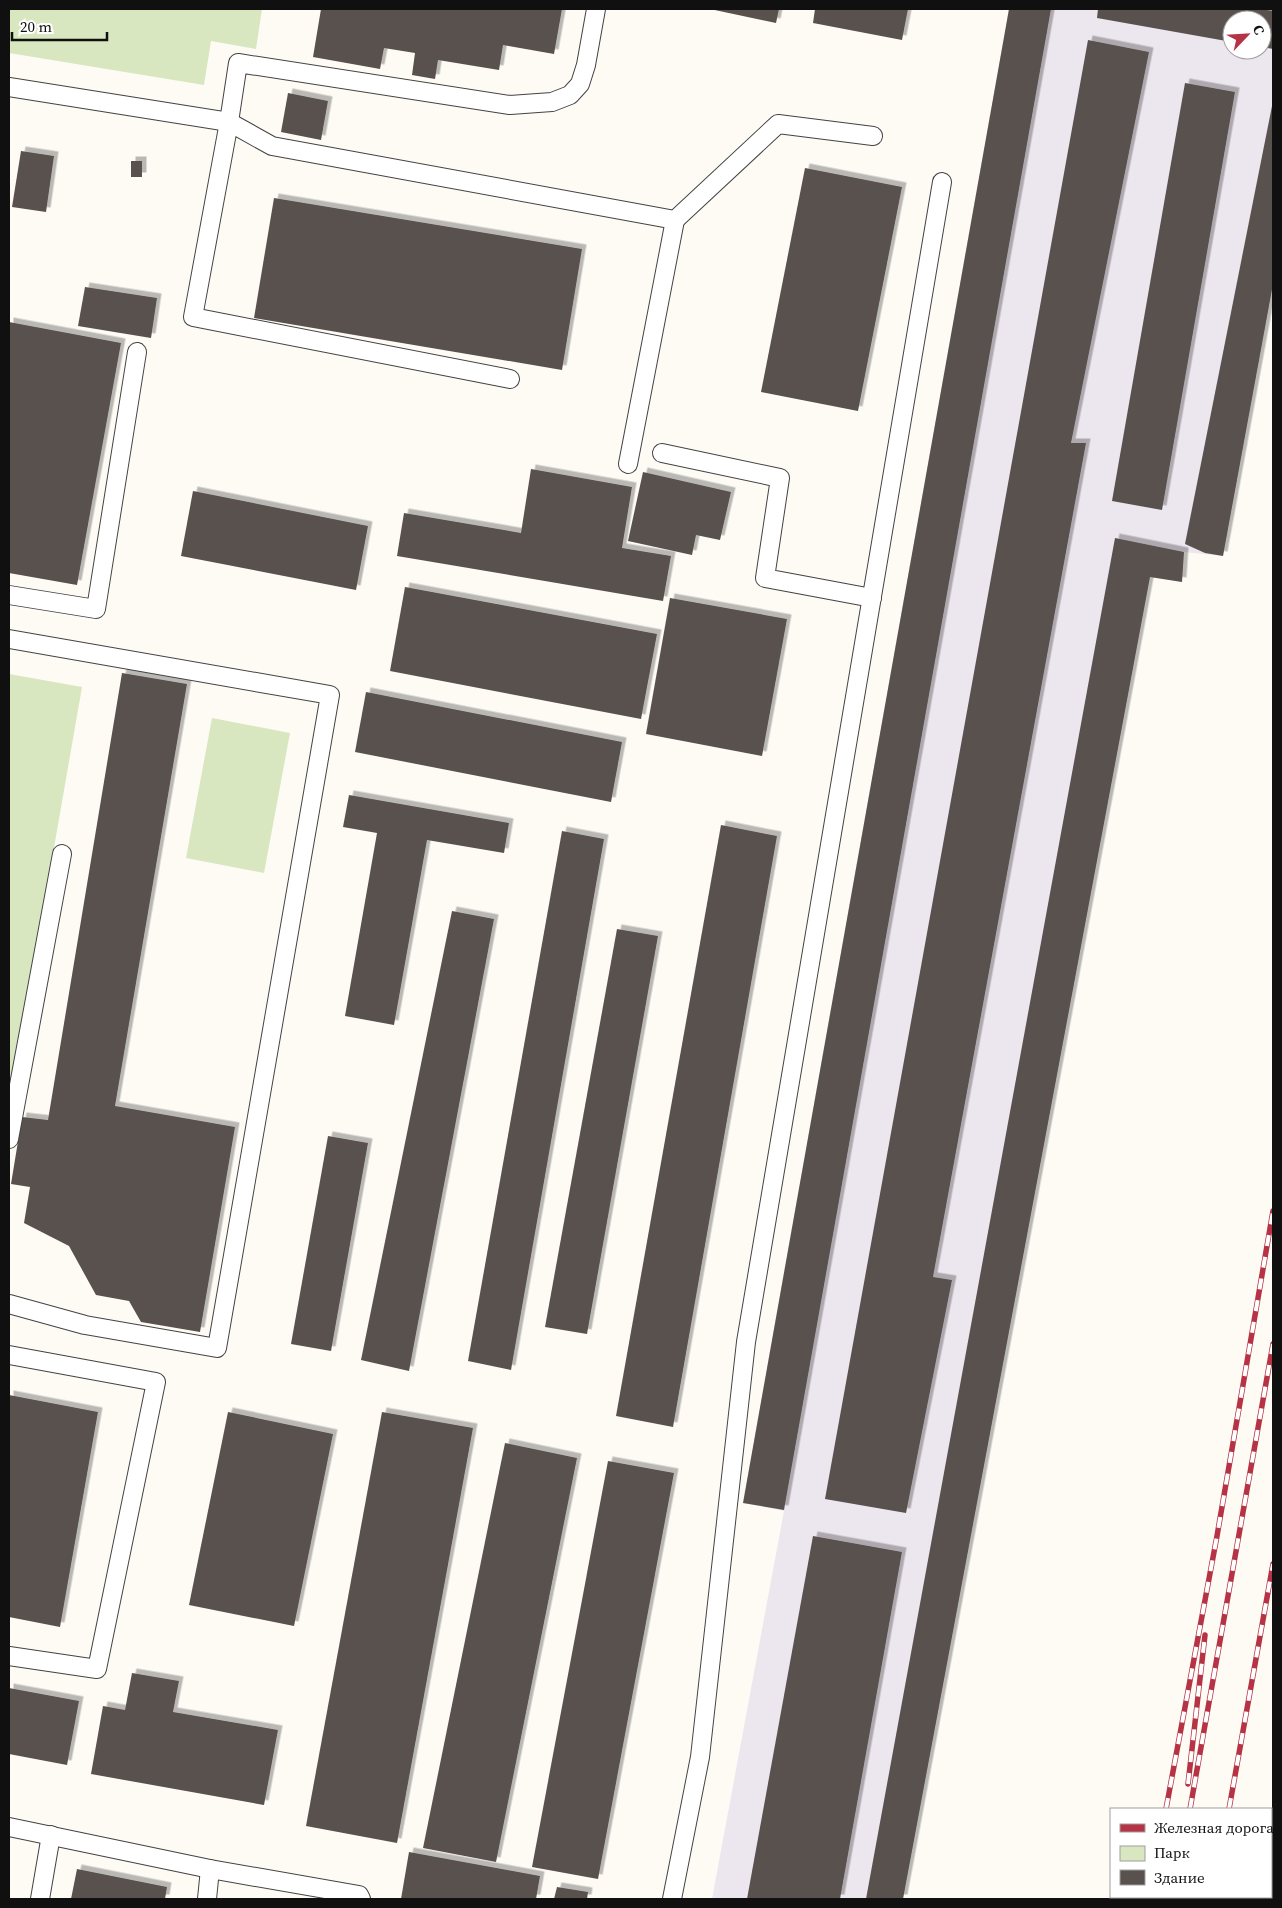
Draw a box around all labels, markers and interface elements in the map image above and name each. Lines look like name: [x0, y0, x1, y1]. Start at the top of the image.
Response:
scale bar: [12, 10, 108, 42]
north arrow: [1222, 10, 1272, 60]
text: 20 m: [20, 16, 52, 37]
text: С: [1248, 21, 1270, 38]
legend: [1110, 1808, 1272, 1898]
text: Железная дорога: [1154, 1817, 1274, 1838]
text: Парк: [1154, 1842, 1190, 1863]
text: Здание: [1154, 1867, 1205, 1888]

